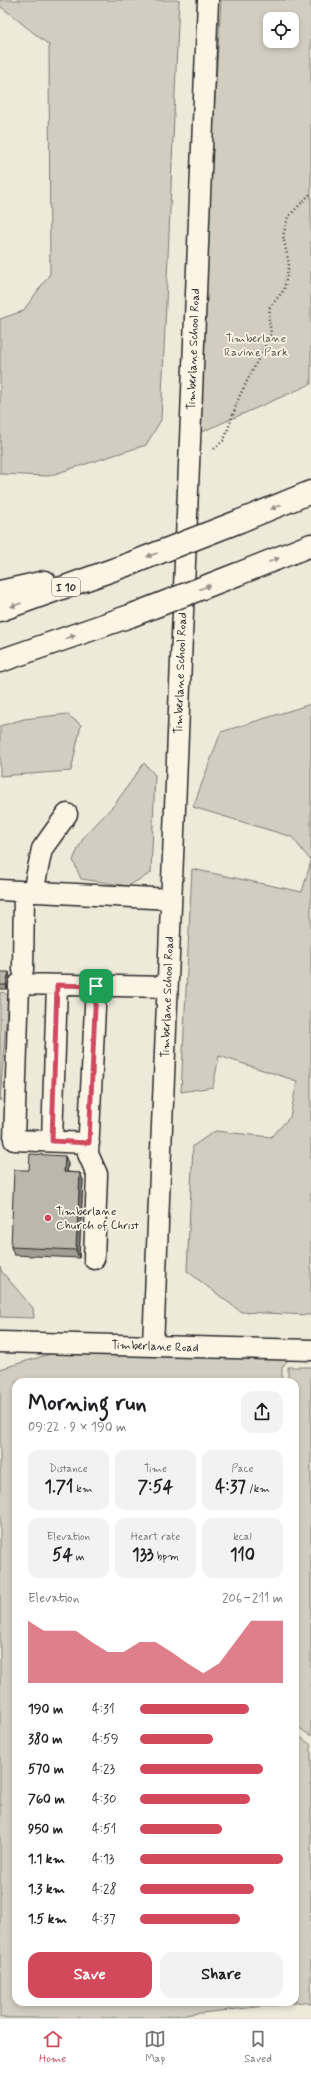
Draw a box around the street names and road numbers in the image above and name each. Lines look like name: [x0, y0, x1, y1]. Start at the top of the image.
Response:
street label: Timberlane School Road: [184, 288, 204, 410]
road number: I 10: [52, 578, 80, 596]
street label: Timberlane School Road: [171, 612, 191, 734]
street label: Timberlane School Road: [158, 936, 178, 1058]
street label: Timberlane Road: [111, 1337, 199, 1357]

